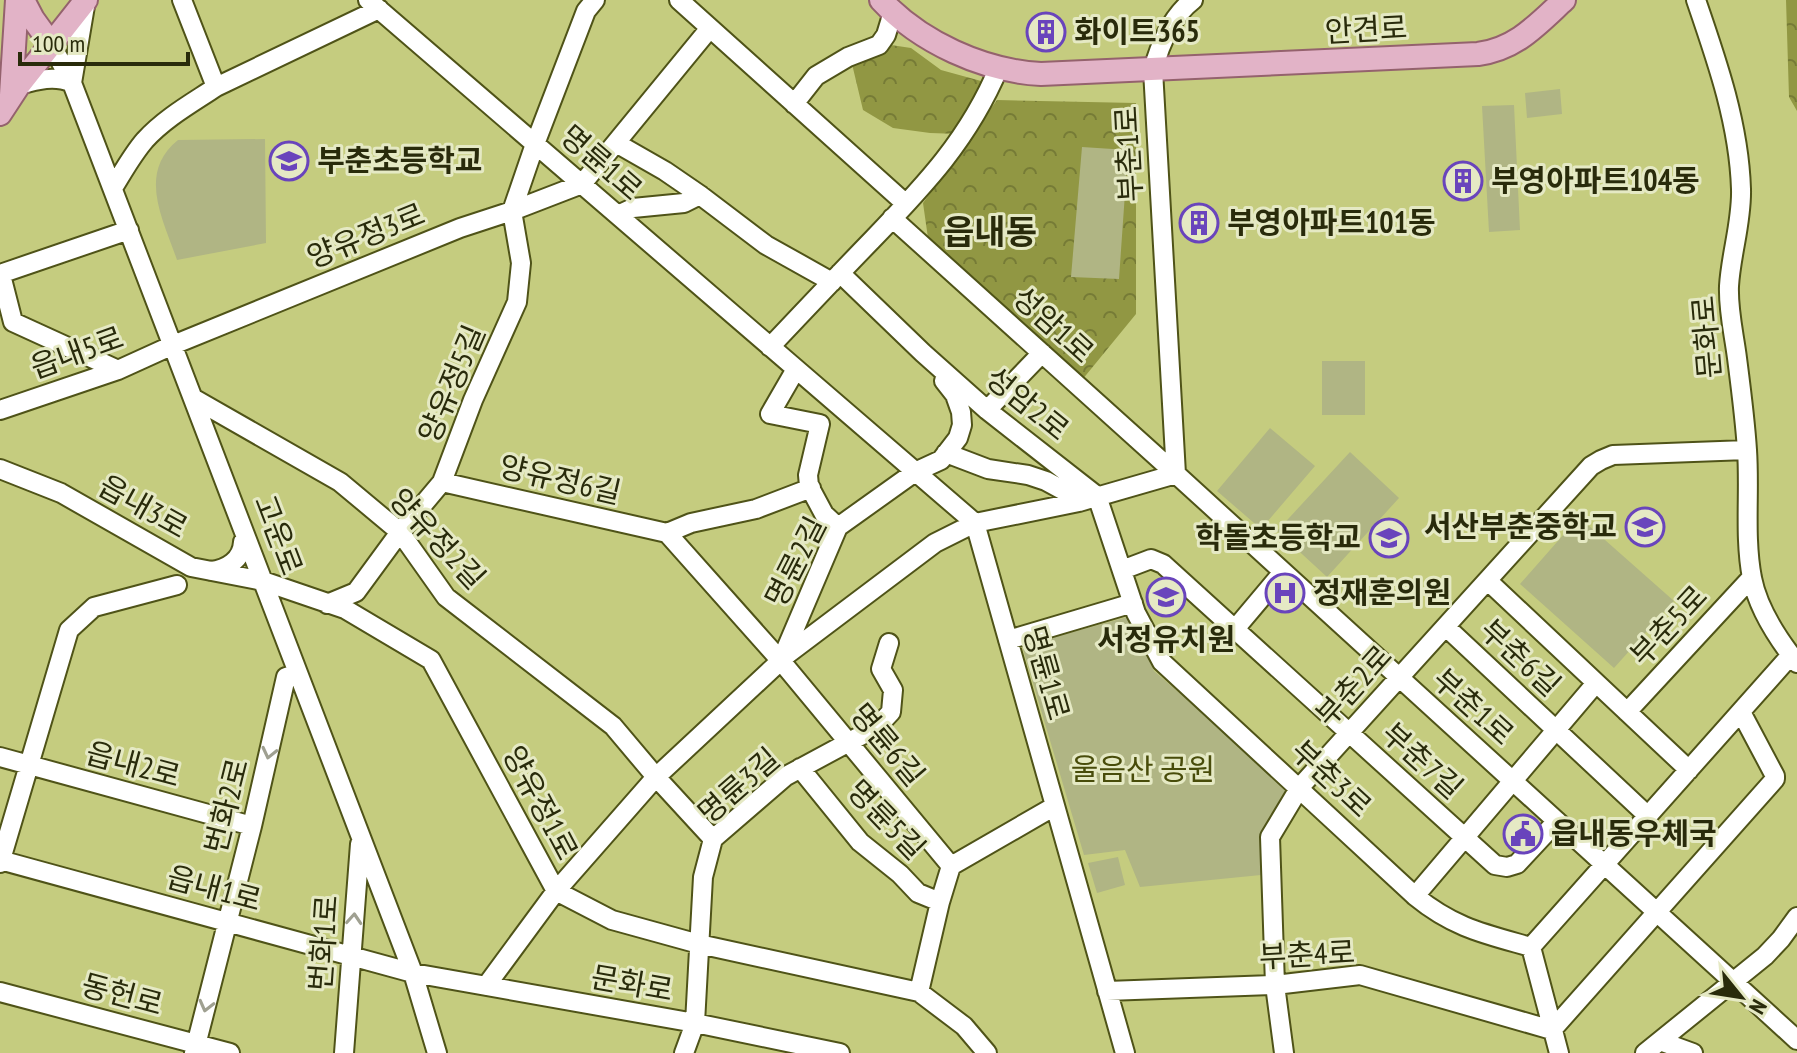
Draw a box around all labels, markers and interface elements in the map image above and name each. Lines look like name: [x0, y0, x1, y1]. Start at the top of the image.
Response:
street label: 안견로: [1324, 7, 1408, 50]
building icon: 화이트365: [1025, 11, 1067, 53]
place label: 화이트365: [1074, 11, 1200, 50]
scale bar: [20, 16, 188, 66]
text: 100 m: [32, 28, 85, 59]
street label: 부춘1로: [1106, 105, 1149, 203]
street label: 명륜1로: [553, 116, 651, 208]
school or university icon: 부춘초등학교: [268, 140, 310, 182]
place label: 부춘초등학교: [317, 140, 483, 179]
building icon: 부영아파트104동: [1442, 160, 1484, 202]
place label: 부영아파트104동: [1491, 160, 1700, 199]
street label: 양유정3로: [301, 193, 430, 276]
building icon: 부영아파트101동: [1178, 202, 1220, 244]
place label: 부영아파트101동: [1227, 202, 1436, 241]
district label: 읍내동: [943, 209, 1037, 253]
street label: 성암1로: [1005, 277, 1103, 371]
street label: 문화로: [1682, 294, 1729, 380]
street label: 읍내5로: [25, 317, 128, 386]
street label: 양유정5길: [408, 319, 493, 448]
street label: 성암2로: [978, 357, 1078, 448]
street label: 양유정6길: [496, 446, 625, 511]
street label: 읍내3로: [92, 465, 195, 546]
street label: 양유정2길: [382, 479, 495, 597]
street label: 고운로: [246, 489, 312, 580]
place label: 서산부춘중학교: [1424, 506, 1617, 545]
school or university icon: 서산부춘중학교: [1624, 506, 1666, 548]
street label: 명륜2길: [755, 510, 834, 613]
place label: 학돌초등학교: [1195, 517, 1361, 556]
school or university icon: 학돌초등학교: [1368, 517, 1410, 559]
hospital icon: 정재훈의원: [1264, 572, 1306, 614]
place label: 정재훈의원: [1313, 572, 1451, 611]
school or university icon: 서정유치원: [1145, 576, 1187, 618]
street label: 부춘5로: [1621, 576, 1715, 673]
street label: 부춘6길: [1473, 610, 1570, 704]
place label: 서정유치원: [1097, 619, 1235, 658]
street label: 명륜1로: [1015, 621, 1079, 724]
street label: 부춘2로: [1306, 636, 1400, 734]
street label: 부춘1로: [1425, 659, 1523, 753]
street label: 명륜6길: [842, 695, 934, 793]
street label: 부춘7길: [1374, 713, 1472, 807]
street label: 부춘3로: [1284, 731, 1381, 825]
street label: 읍내2로: [82, 732, 185, 795]
street label: 양유정1로: [495, 738, 588, 866]
street label: 명륜3길: [689, 739, 787, 831]
one-way arrow: [261, 746, 278, 760]
park label: 울음산 공원: [1071, 749, 1215, 788]
street label: 번화2로: [195, 754, 256, 857]
street label: 명륜5길: [840, 771, 935, 867]
public building icon: 읍내동우체국: [1502, 813, 1544, 855]
place label: 읍내동우체국: [1551, 813, 1717, 852]
street label: 읍내1로: [163, 856, 266, 919]
street label: 번화1로: [300, 893, 345, 992]
one-way arrow: [345, 912, 362, 925]
street label: 부춘4로: [1258, 932, 1356, 975]
street label: 문화로: [588, 956, 676, 1009]
north arrow: [1701, 957, 1781, 1037]
street label: 동헌로: [77, 964, 167, 1023]
text: N: [1743, 995, 1773, 1019]
one-way arrow: [198, 998, 215, 1012]

